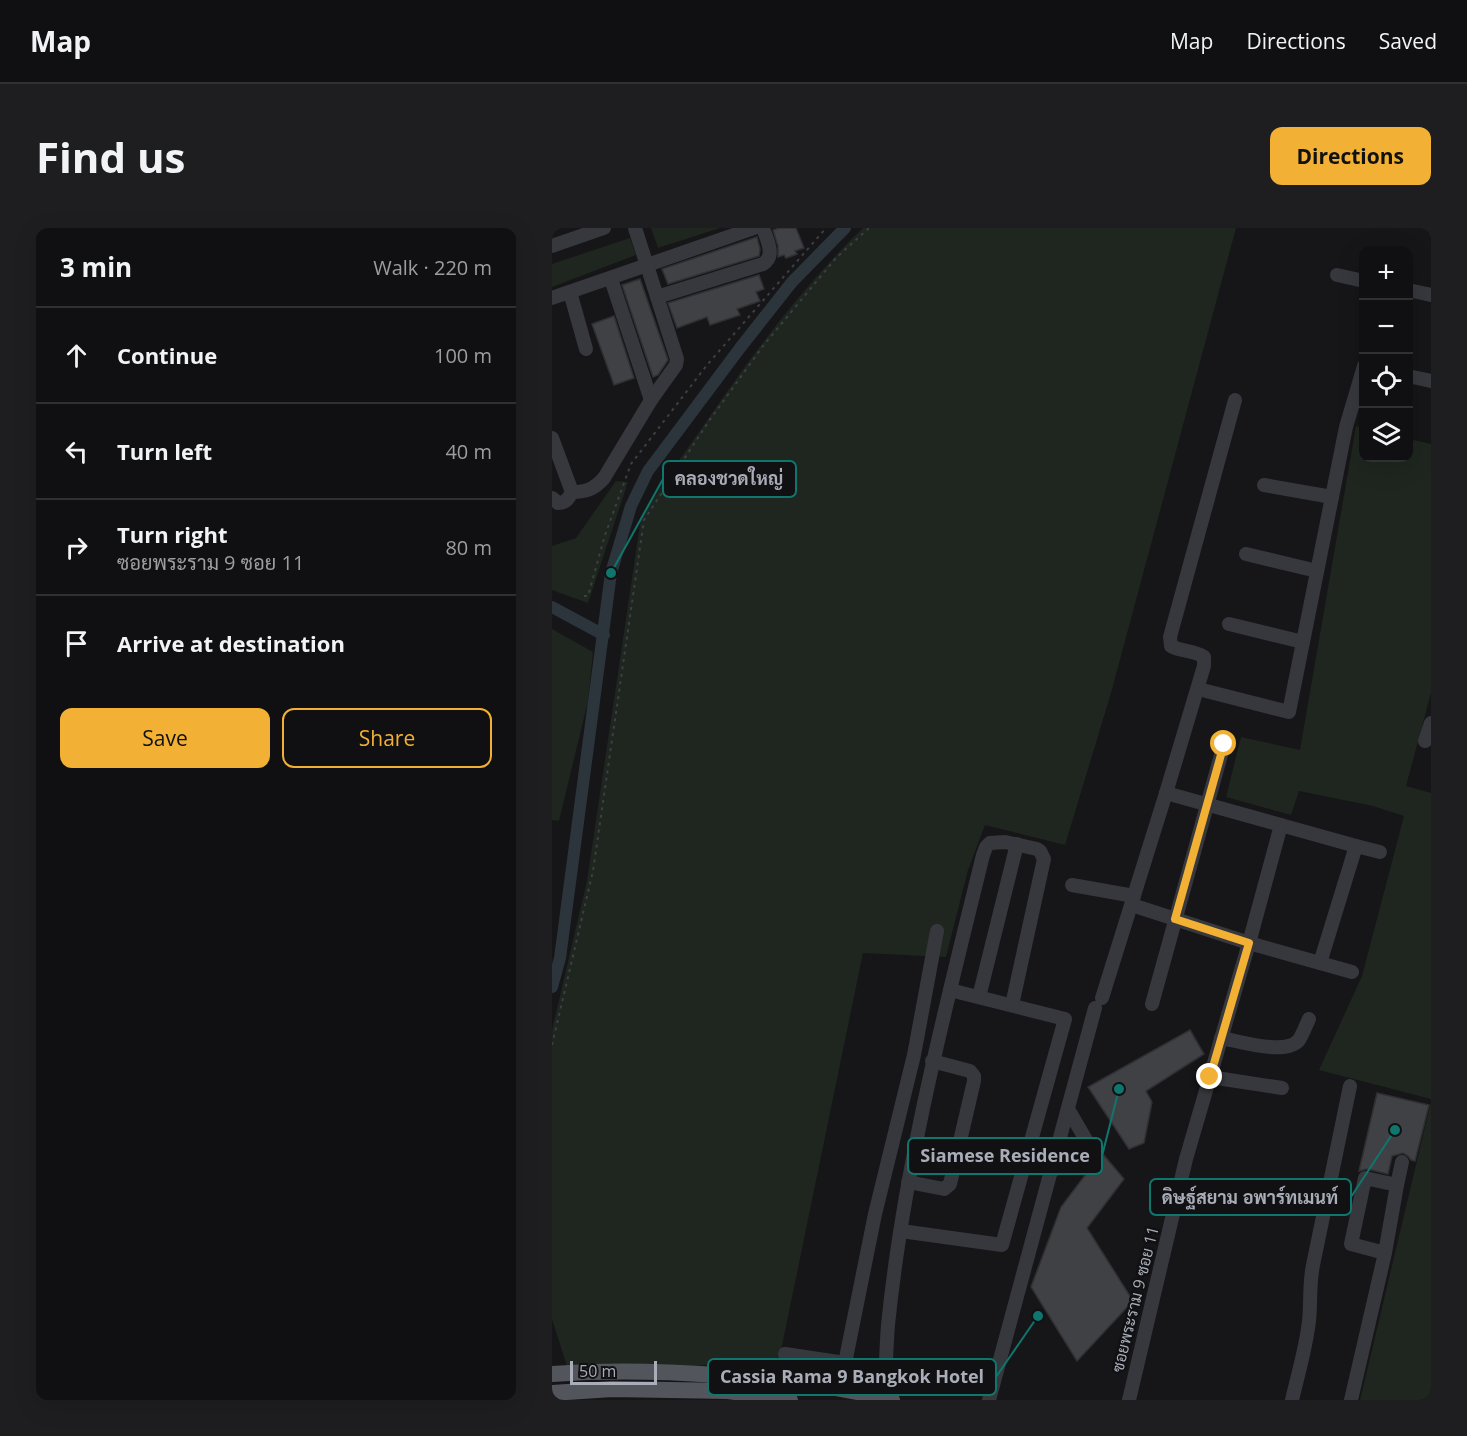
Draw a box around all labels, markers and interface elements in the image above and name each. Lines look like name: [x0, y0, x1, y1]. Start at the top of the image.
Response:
text: Map: [30, 22, 91, 60]
text: Map: [1170, 27, 1213, 55]
text: Directions: [1246, 27, 1346, 55]
text: Saved: [1379, 27, 1437, 55]
button: Directions: [1270, 127, 1431, 185]
text: Find us: [36, 128, 185, 185]
map controls: [1359, 246, 1413, 462]
button: +: [1359, 246, 1413, 300]
text: 3 min: [60, 249, 132, 285]
text: Walk · 220 m: [373, 254, 492, 281]
button: −: [1359, 300, 1413, 354]
icon: ahead: [60, 339, 93, 372]
text: Continue: [117, 340, 217, 370]
text: 100 m: [434, 342, 492, 369]
button: locate: [1359, 354, 1413, 408]
button: layers: [1359, 408, 1413, 462]
icon: left: [60, 435, 93, 468]
text: Turn left: [117, 436, 212, 466]
text: 40 m: [445, 438, 492, 465]
callout: คลองชวดใหญ่: [663, 461, 796, 497]
text: คลองชวดใหญ่: [675, 466, 783, 490]
text: Turn right: [117, 519, 228, 549]
icon: right: [60, 531, 93, 564]
text: 80 m: [445, 534, 492, 561]
text: ซอยพระราม 9 ซอย 11: [117, 549, 304, 576]
icon: arrive: [60, 627, 93, 660]
text: Arrive at destination: [117, 628, 345, 658]
button: Save: [60, 708, 270, 768]
button: Share: [282, 708, 492, 768]
route start: [1210, 730, 1236, 756]
route end: [1196, 1063, 1222, 1089]
callout: Siamese Residence: [908, 1138, 1102, 1174]
text: Siamese Residence: [920, 1143, 1090, 1167]
callout: ดิษฐ์สยาม อพาร์ทเมนท์: [1150, 1179, 1351, 1215]
text: ดิษฐ์สยาม อพาร์ทเมนท์: [1162, 1185, 1339, 1210]
street label: ซอยพระราม 9 ซอย 11: [1106, 1224, 1164, 1374]
scale bar: [570, 1358, 657, 1386]
callout: Cassia Rama 9 Bangkok Hotel: [708, 1359, 996, 1395]
text: 50 m: [579, 1360, 616, 1382]
text: Cassia Rama 9 Bangkok Hotel: [720, 1364, 984, 1388]

